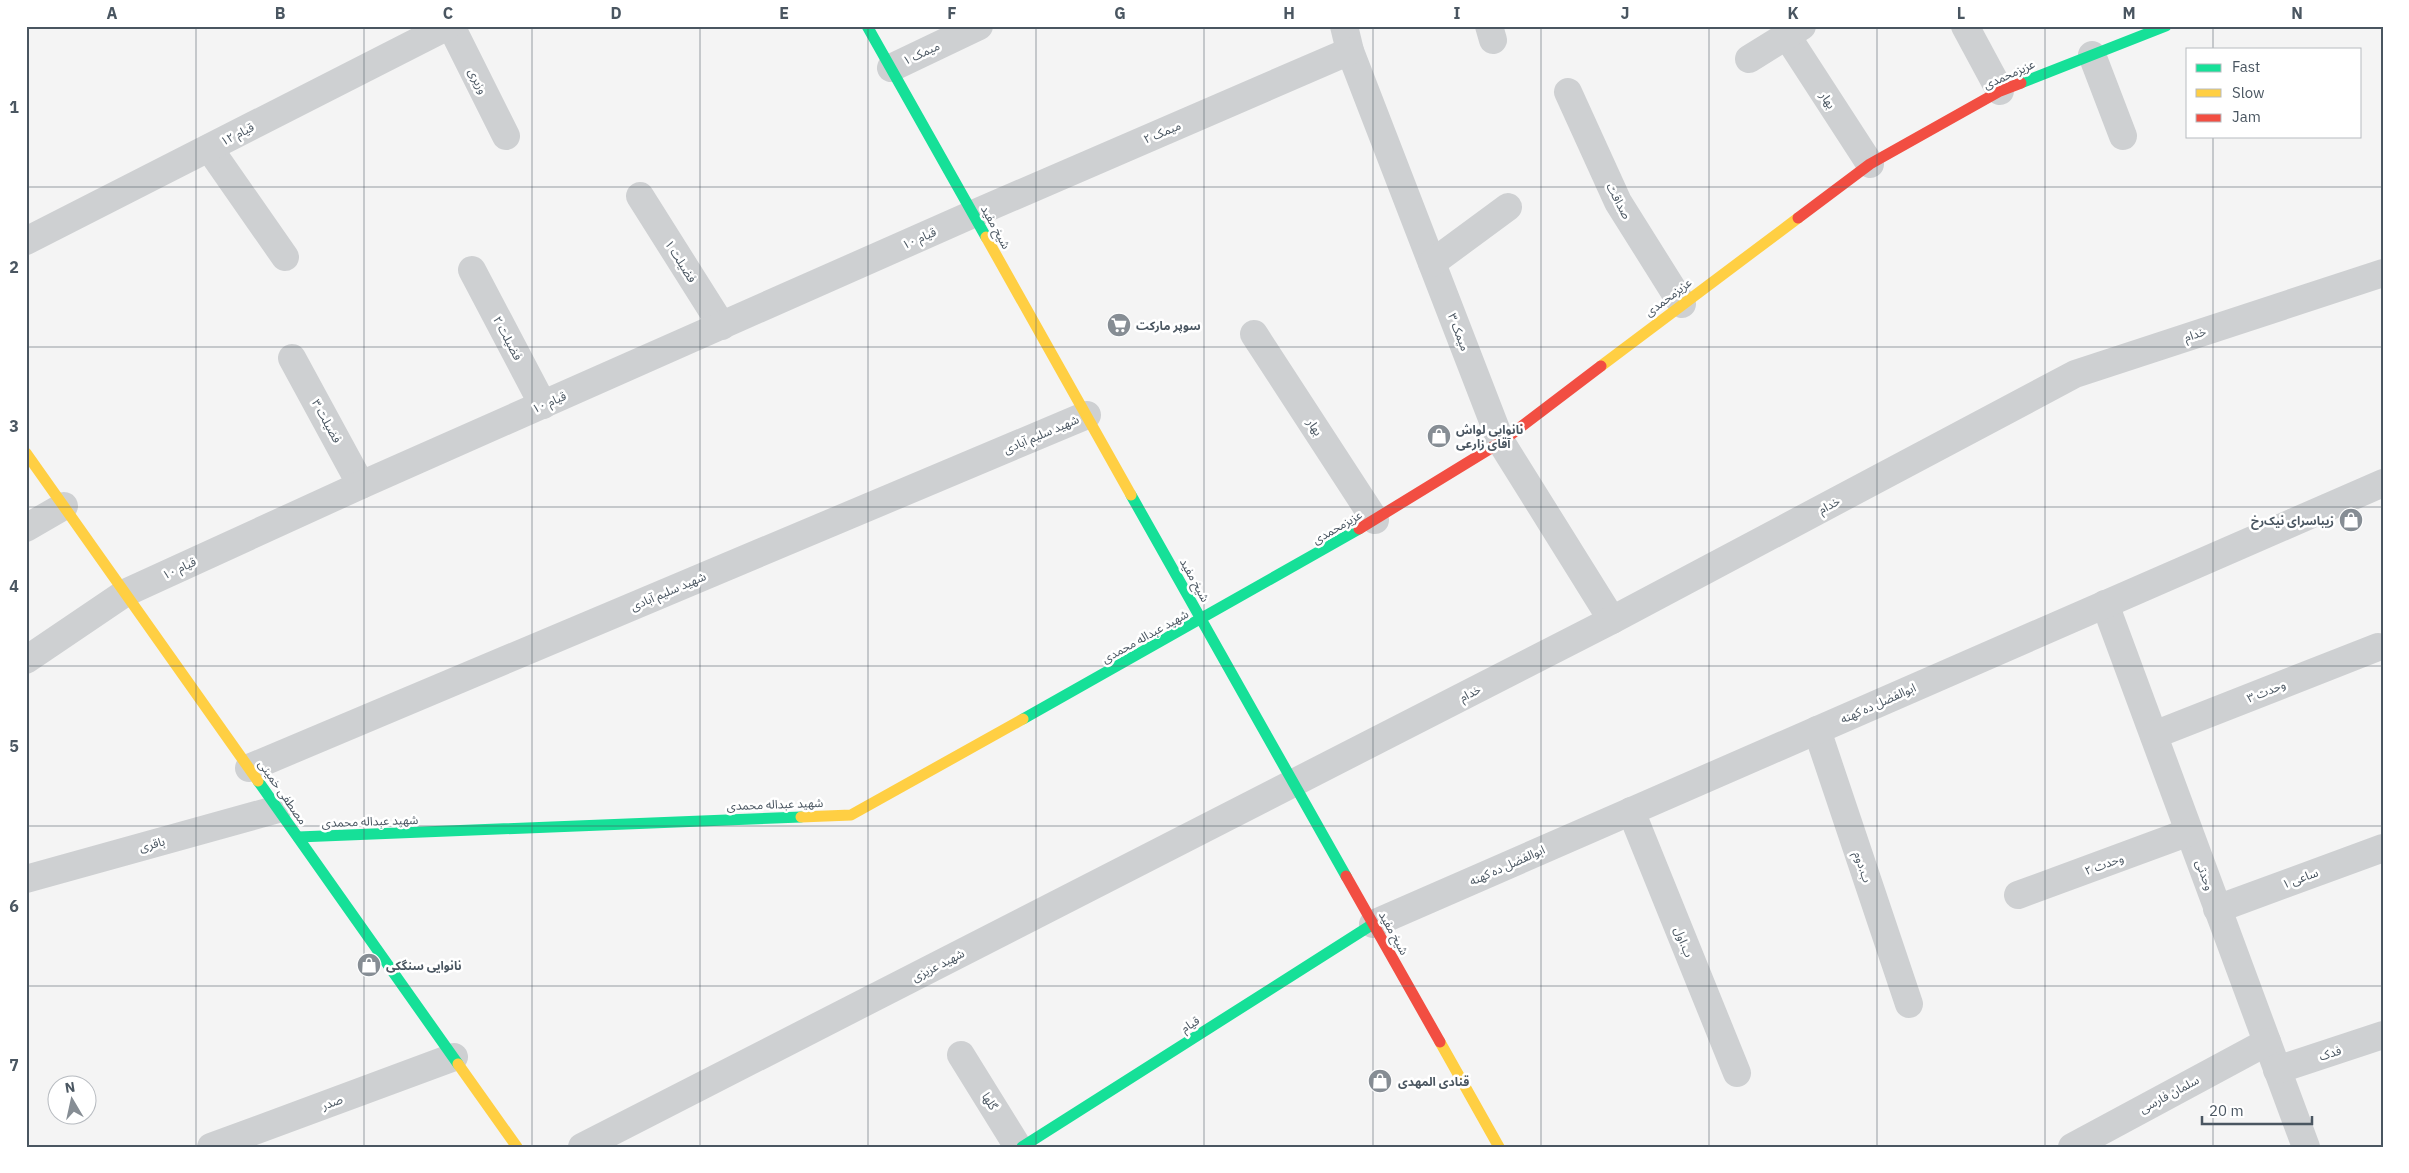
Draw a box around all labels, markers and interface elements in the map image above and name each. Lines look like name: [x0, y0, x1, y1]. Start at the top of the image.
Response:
text: A: [107, 3, 118, 23]
text: B: [275, 3, 286, 23]
text: C: [443, 3, 453, 23]
text: D: [610, 3, 622, 23]
text: E: [779, 3, 789, 23]
text: F: [947, 3, 957, 23]
text: G: [1114, 3, 1126, 23]
text: H: [1283, 3, 1295, 23]
text: I: [1454, 3, 1461, 23]
text: J: [1621, 3, 1629, 23]
text: K: [1787, 3, 1799, 23]
text: L: [1957, 3, 1965, 23]
text: M: [2122, 3, 2136, 23]
text: N: [2291, 3, 2303, 23]
street label: میمک ۱: [900, 38, 942, 68]
legend: [2186, 48, 2362, 138]
street label: عزیزمحمدی: [1981, 56, 2037, 92]
text: Fast: [2232, 57, 2260, 76]
street label: وزیری: [465, 66, 491, 96]
text: Slow: [2232, 83, 2265, 102]
street label: بهار: [1816, 88, 1839, 111]
text: 1: [9, 97, 19, 117]
text: Jam: [2232, 107, 2261, 126]
street label: میمک ۲: [1141, 117, 1183, 147]
street label: قیام ۱۲: [218, 119, 257, 151]
street label: صداقت: [1603, 180, 1635, 222]
street label: شیخ مفید: [976, 203, 1014, 252]
street label: قیام ۱۰: [900, 224, 939, 254]
street label: فضیلت ۱: [662, 237, 700, 285]
text: 2: [9, 257, 19, 277]
street label: عزیزمحمدی: [1642, 275, 1694, 319]
street label: میمک ۳: [1445, 311, 1473, 353]
supermarket icon: سوپر مارکت: [1106, 312, 1132, 338]
street label: فضیلت ۲: [490, 313, 526, 363]
place label: سوپر مارکت: [1136, 318, 1201, 334]
street label: خدام: [2182, 323, 2208, 346]
street label: قیام ۱۰: [530, 388, 569, 418]
street label: فضیلت ۳: [309, 397, 345, 446]
street label: شهید سلیم آبادی: [1001, 411, 1082, 458]
street label: بهار: [1303, 415, 1326, 438]
text: 3: [9, 416, 19, 436]
place label: نانوایی لواش آقای زارعی: [1456, 422, 1523, 451]
shop icon: نانوایی لواش آقای زارعی: [1426, 423, 1452, 449]
street label: خدام: [1816, 493, 1843, 519]
street label: عزیزمحمدی: [1310, 507, 1364, 547]
shop icon: زیباسرای نیک‌رخ: [2338, 507, 2364, 533]
place label: زیباسرای نیک‌رخ: [2251, 513, 2334, 530]
street label: قیام ۱۰: [160, 554, 199, 584]
street label: شیخ مفید: [1175, 556, 1213, 605]
street label: شهید سلیم آبادی: [628, 568, 709, 615]
text: 4: [9, 576, 19, 596]
street label: شهید عبداله محمدی: [1099, 606, 1191, 666]
street label: وحدت ۳: [2244, 676, 2288, 706]
street label: ابوالفضل ده کهنه: [1838, 680, 1918, 726]
street label: خدام: [1457, 681, 1484, 706]
text: 5: [9, 736, 19, 756]
street label: مصطفی خمینی: [255, 757, 311, 827]
street label: شهید عبداله محمدی: [726, 795, 824, 813]
street label: شهید عبداله محمدی: [321, 812, 419, 830]
street label: باقری: [138, 833, 166, 855]
street label: ابوالفضل ده کهنه: [1467, 842, 1547, 888]
street label: ب.دوم: [1849, 849, 1875, 885]
street label: وحدت ۲: [2082, 850, 2126, 878]
street label: وحدتی: [2193, 858, 2217, 892]
street label: ساعی ۱: [2280, 865, 2320, 891]
text: 6: [9, 896, 19, 916]
street label: شیخ مفید: [1374, 909, 1412, 958]
street label: ب.اول: [1671, 924, 1697, 960]
street label: شهید عزیزی: [909, 945, 967, 985]
shop icon: نانوایی سنگکی: [356, 952, 382, 978]
place label: نانوایی سنگکی: [386, 958, 462, 973]
street label: قیام: [1178, 1013, 1203, 1037]
street label: فدک: [2317, 1042, 2343, 1064]
text: 7: [9, 1055, 19, 1075]
shop icon: قنادی المهدی: [1367, 1068, 1393, 1094]
street label: سلمان فارسی: [2137, 1072, 2201, 1116]
place label: قنادی المهدی: [1398, 1074, 1469, 1089]
north arrow: [48, 1076, 98, 1126]
text: N: [64, 1077, 76, 1097]
street label: گلها: [979, 1089, 1002, 1114]
street label: صدر: [318, 1091, 345, 1113]
scale bar: [2202, 1093, 2312, 1125]
text: 20 m: [2209, 1101, 2244, 1120]

